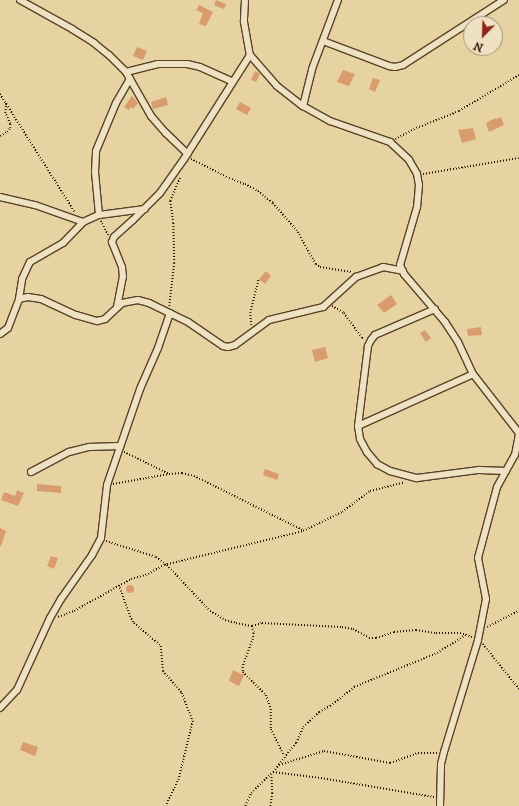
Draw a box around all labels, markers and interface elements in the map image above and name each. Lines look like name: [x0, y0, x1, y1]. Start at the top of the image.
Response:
north arrow: [463, 16, 503, 56]
text: N: [472, 38, 486, 54]

